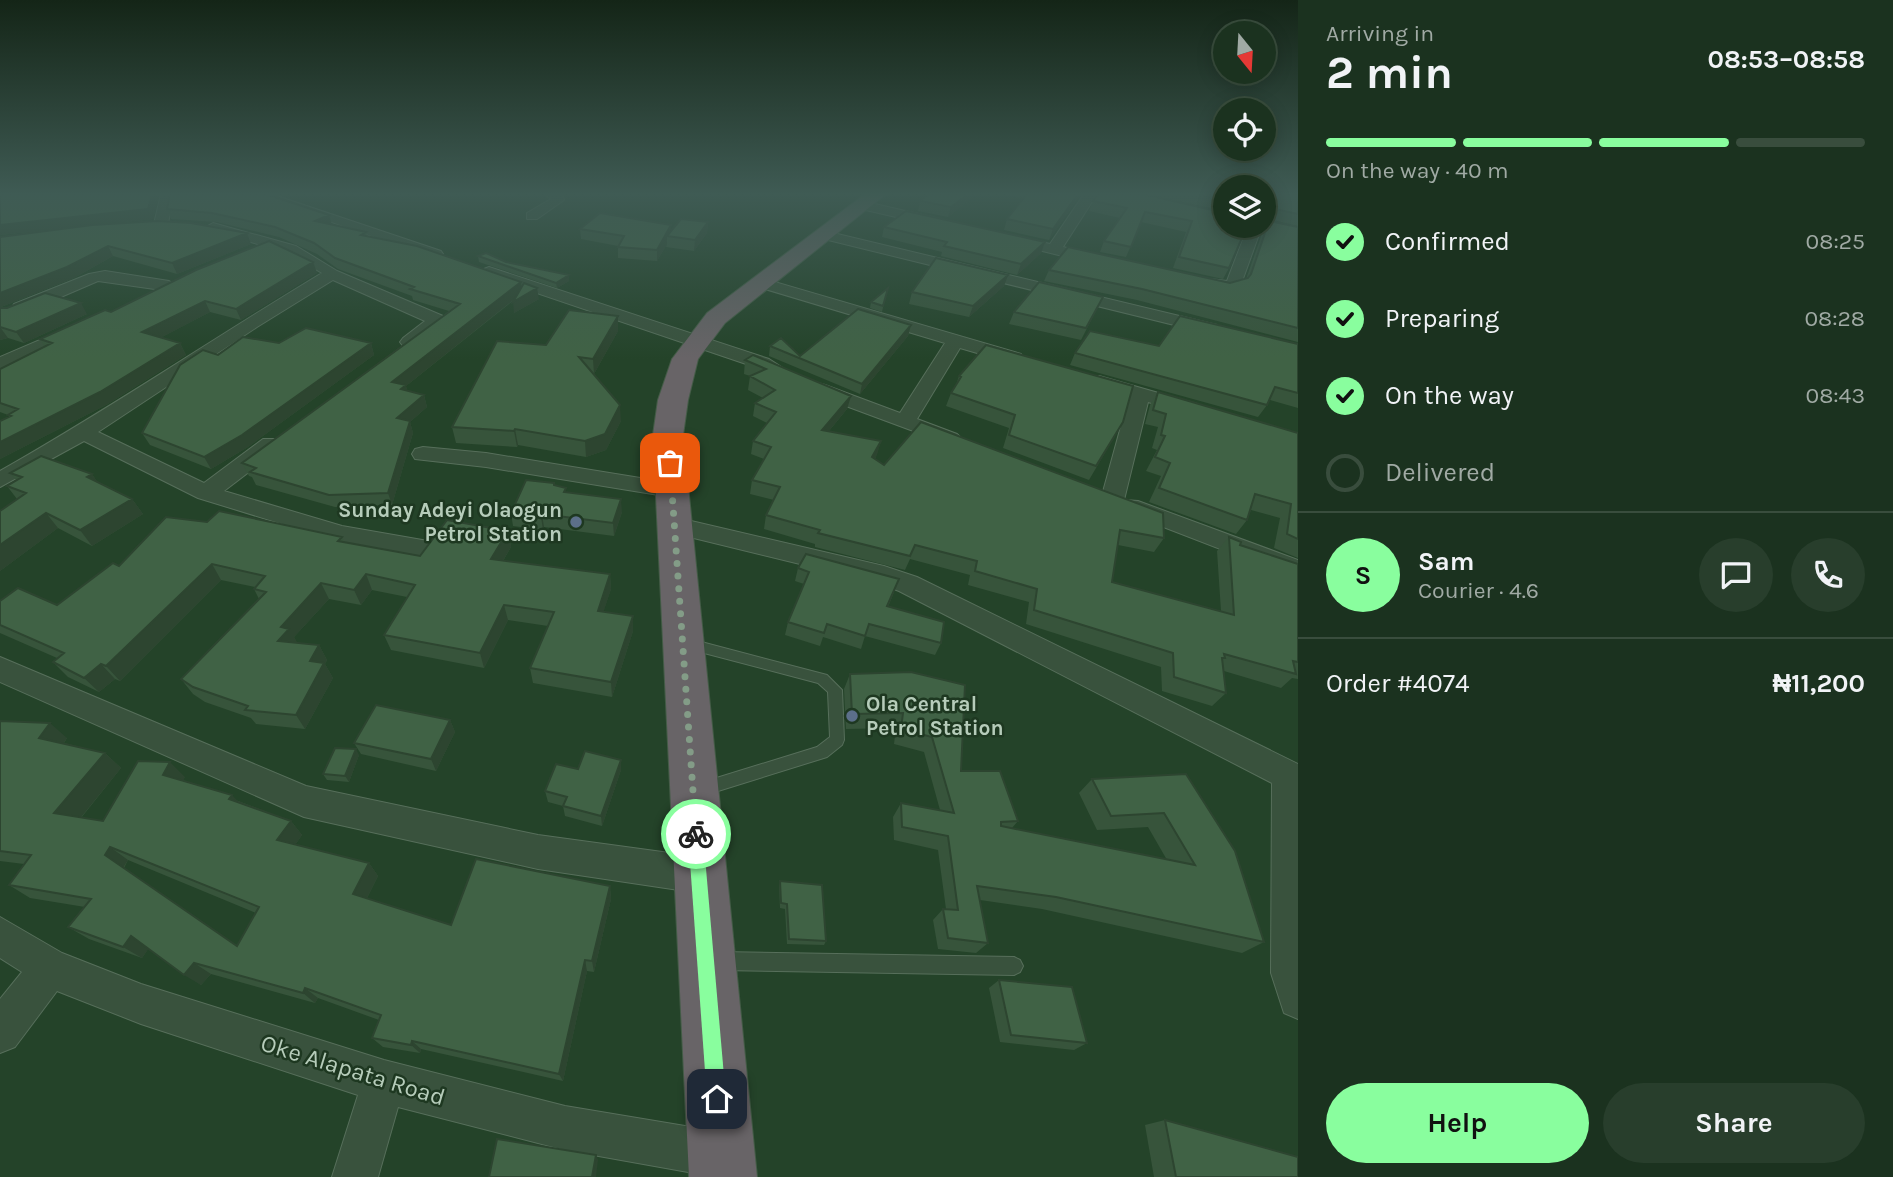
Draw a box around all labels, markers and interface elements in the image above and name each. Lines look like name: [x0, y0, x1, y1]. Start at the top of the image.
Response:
text: Arriving in: [1326, 20, 1434, 47]
north arrow: [1213, 21, 1276, 84]
map controls: [1213, 21, 1276, 238]
text: 08:53–08:58: [1708, 44, 1865, 75]
text: 2 min: [1326, 46, 1453, 100]
button: locate: [1213, 98, 1276, 161]
text: On the way · 40 m: [1326, 157, 1509, 184]
button: layers: [1213, 175, 1276, 238]
icon: check: [1326, 223, 1364, 261]
text: Confirmed: [1385, 226, 1510, 257]
text: 08:25: [1806, 228, 1865, 255]
icon: check: [1326, 300, 1364, 338]
text: Preparing: [1385, 303, 1499, 334]
text: 08:28: [1804, 305, 1865, 332]
icon: check: [1326, 377, 1364, 415]
text: On the way: [1385, 380, 1514, 411]
text: 08:43: [1805, 382, 1865, 409]
pin: [640, 433, 700, 493]
icon: bag: [651, 444, 689, 482]
text: Delivered: [1385, 457, 1495, 488]
place label: Sunday Adeyi Olaogun Petrol Station: [338, 498, 562, 546]
marker: Sunday Adeyi Olaogun Petrol Station: [568, 514, 584, 530]
button: chat: [1699, 538, 1773, 612]
button: phone: [1791, 538, 1865, 612]
text: Sam: [1418, 546, 1474, 577]
text: S: [1355, 560, 1371, 591]
text: Courier · 4.6: [1418, 577, 1539, 604]
text: Order #4074: [1326, 668, 1469, 699]
text: ₦11,200: [1772, 668, 1865, 699]
place label: Ola Central Petrol Station: [866, 692, 1004, 740]
marker: Ola Central Petrol Station: [844, 708, 860, 724]
courier: [661, 799, 731, 869]
icon: bike: [677, 815, 715, 853]
street label: Oke Alapata Road: [257, 1029, 449, 1111]
pin: [687, 1069, 747, 1129]
icon: home: [698, 1080, 736, 1118]
button: Help: [1326, 1083, 1589, 1163]
button: Share: [1603, 1083, 1865, 1163]

